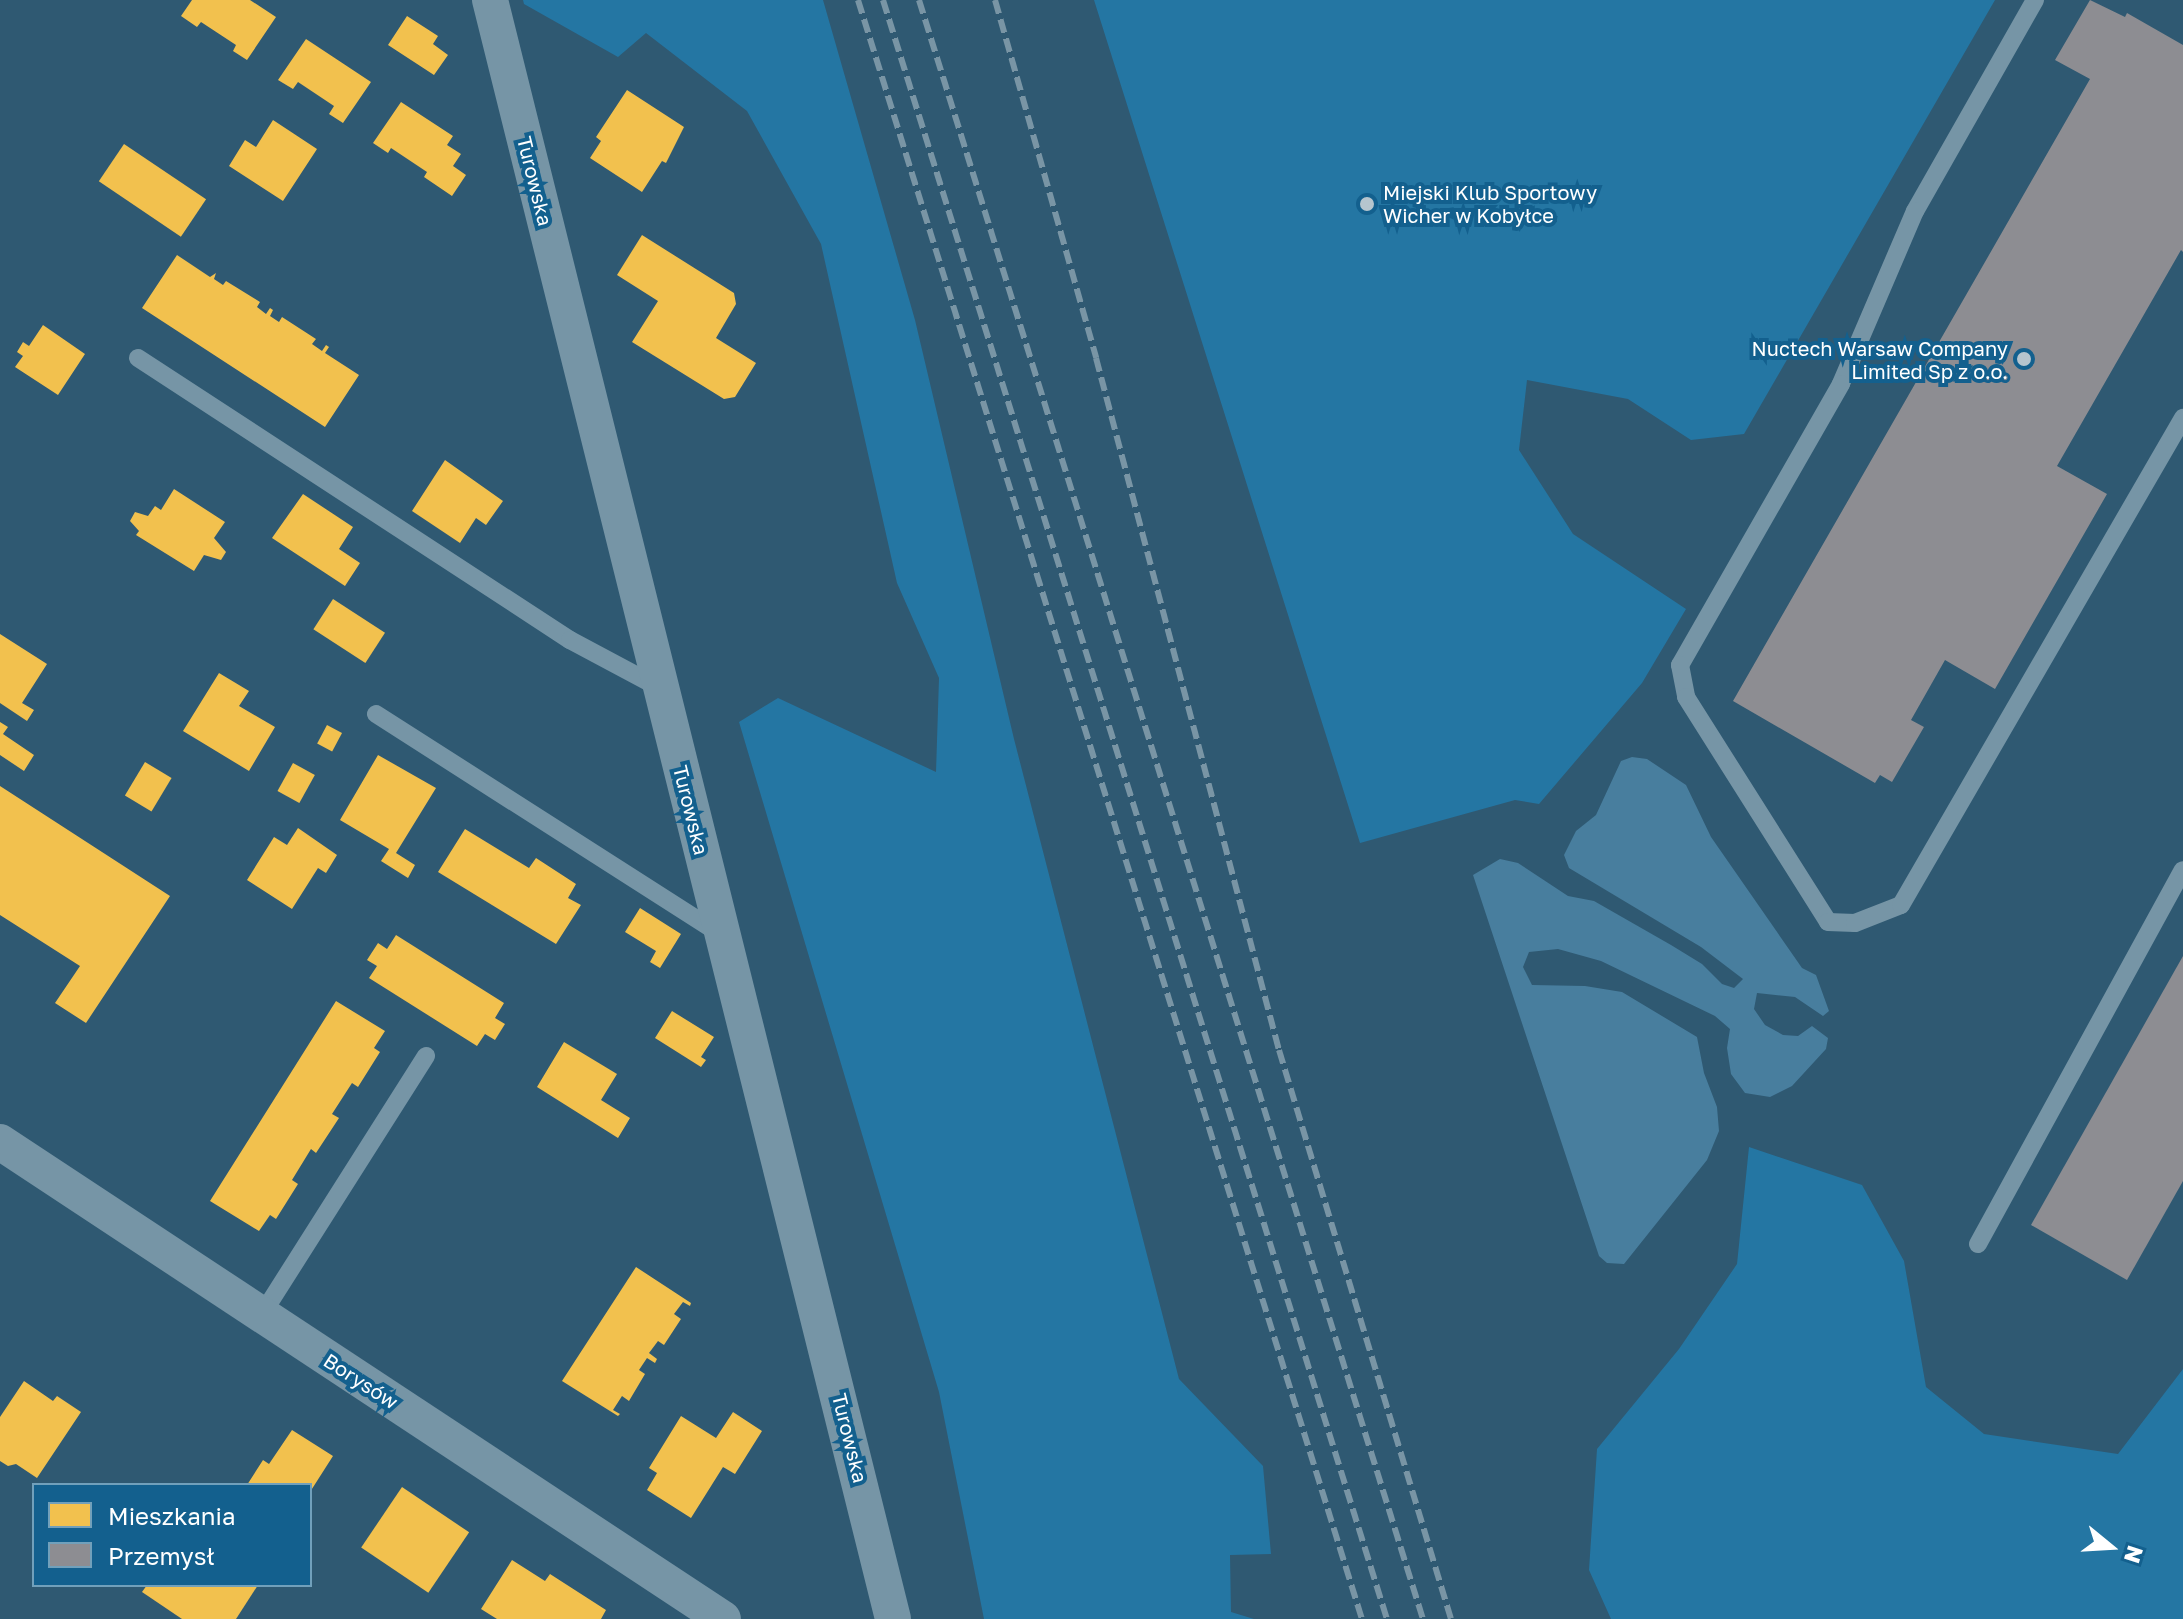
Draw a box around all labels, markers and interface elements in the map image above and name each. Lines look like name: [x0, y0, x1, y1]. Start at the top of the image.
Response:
street label: Turowska: [512, 134, 558, 228]
place label: Miejski Klub Sportowy Wicher w Kobyłce: [1383, 180, 1597, 227]
marker: Miejski Klub Sportowy Wicher w Kobyłce: [1358, 195, 1376, 213]
place label: Nuctech Warsaw Company Limited Sp z o.o.: [1752, 336, 2008, 383]
marker: Nuctech Warsaw Company Limited Sp z o.o.: [2015, 350, 2033, 368]
street label: Turowska: [668, 763, 714, 857]
street label: Borysów: [319, 1348, 403, 1414]
street label: Turowska: [827, 1391, 873, 1485]
legend: [32, 1483, 312, 1587]
text: Mieszkania: [108, 1501, 236, 1530]
north arrow: [2071, 1507, 2151, 1587]
text: Przemysł: [108, 1541, 215, 1570]
text: N: [2119, 1542, 2150, 1567]

